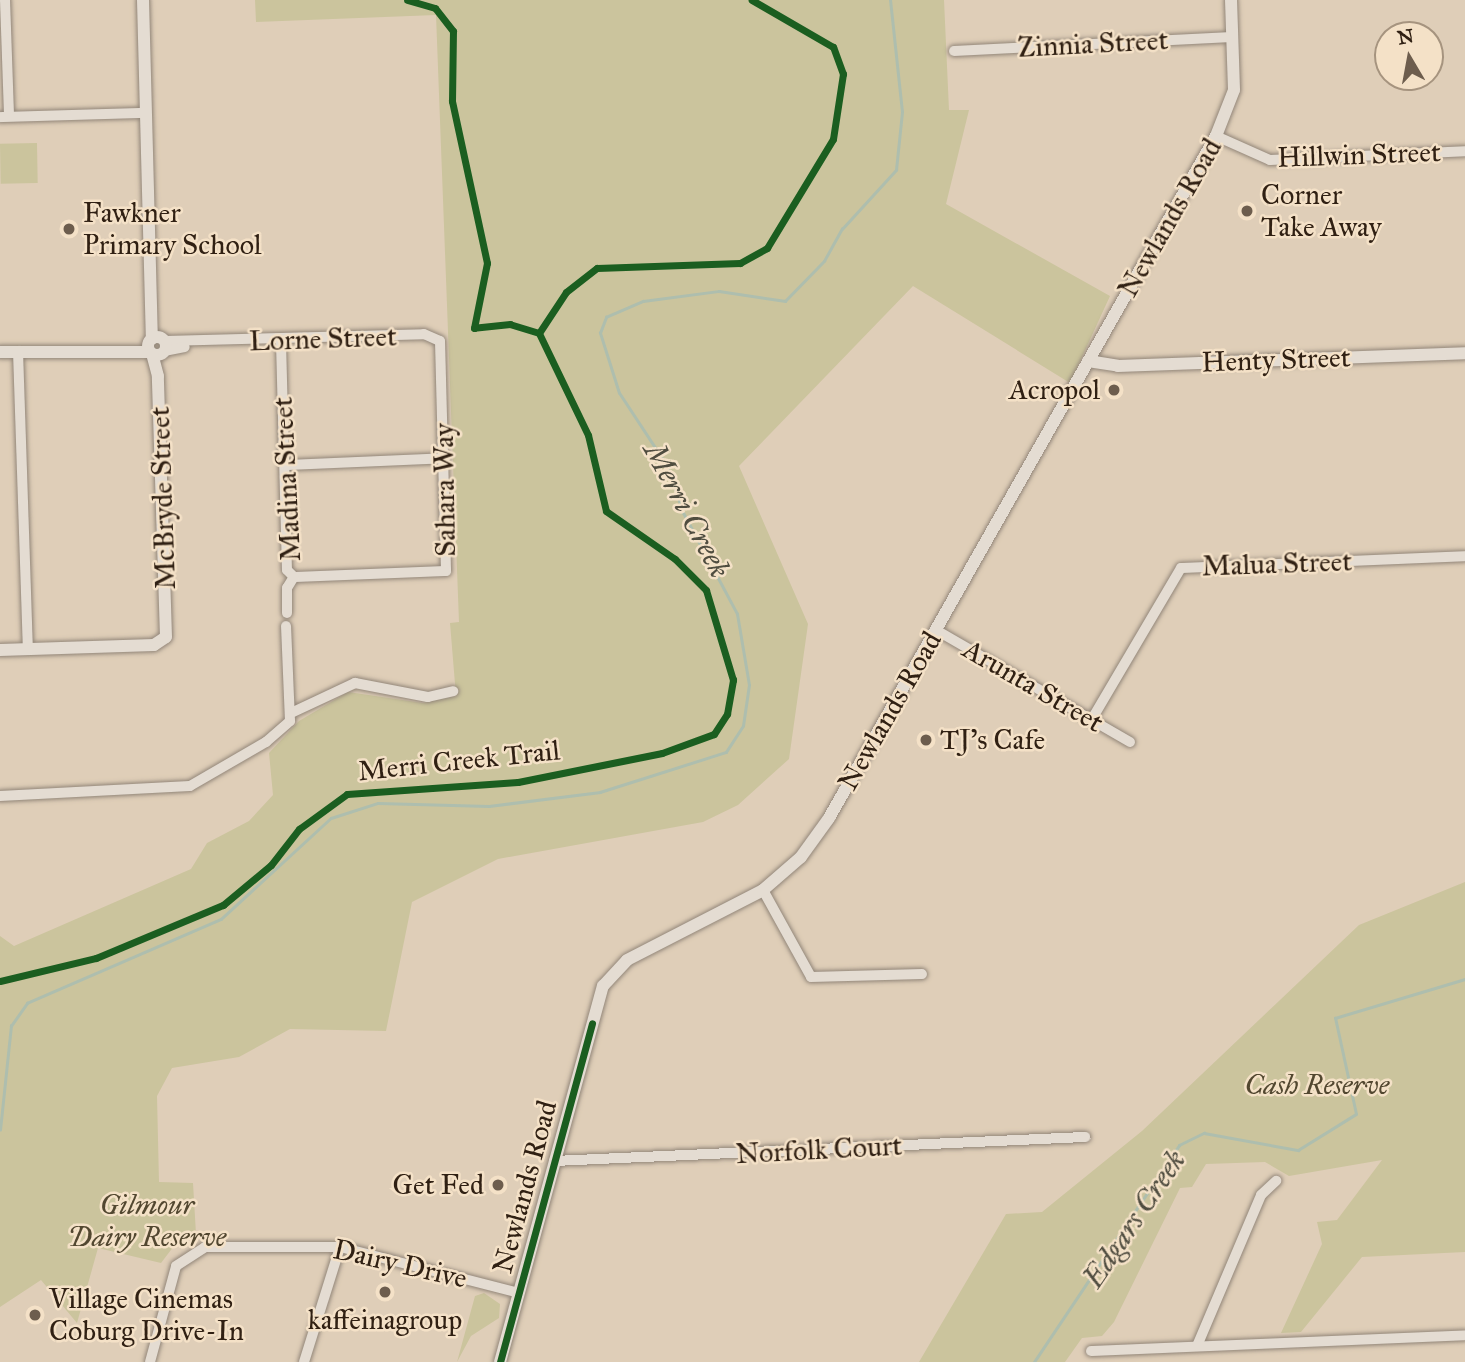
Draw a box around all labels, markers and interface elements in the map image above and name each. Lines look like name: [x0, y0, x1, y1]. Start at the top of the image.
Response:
north arrow: [1374, 21, 1444, 91]
street label: Zinnia Street: [1017, 23, 1169, 65]
text: N: [1396, 24, 1416, 50]
street label: Newlands Road: [1111, 133, 1229, 303]
street label: Hillwin Street: [1277, 135, 1441, 175]
place label: Corner Take Away: [1261, 178, 1382, 244]
place label: Fawkner Primary School: [83, 196, 262, 262]
marker: Corner Take Away: [1239, 203, 1255, 219]
marker: Fawkner Primary School: [61, 221, 77, 237]
street label: Lorne Street: [249, 320, 397, 358]
street label: Henty Street: [1201, 341, 1351, 379]
place label: Acropol: [1009, 373, 1100, 407]
marker: Acropol: [1106, 382, 1122, 398]
street label: Madina Street: [266, 396, 308, 562]
street label: McBryde Street: [143, 406, 183, 590]
street label: Sahara Way: [427, 423, 463, 557]
water label: Merri Creek: [636, 436, 738, 584]
street label: Malua Street: [1201, 545, 1353, 583]
street label: Newlands Road: [831, 626, 949, 796]
street label: Arunta Street: [957, 632, 1109, 740]
place label: TJ's Cafe: [940, 723, 1045, 757]
marker: TJ's Cafe: [918, 732, 934, 748]
street label: Merri Creek Trail: [356, 734, 562, 788]
park label: Cash Reserve: [1245, 1068, 1389, 1102]
street label: Newlands Road: [486, 1097, 564, 1277]
street label: Norfolk Court: [735, 1129, 903, 1171]
water label: Edgars Creek: [1075, 1143, 1193, 1295]
place label: Get Fed: [393, 1168, 484, 1202]
marker: Get Fed: [490, 1177, 506, 1193]
park label: Gilmour Dairy Reserve: [68, 1188, 226, 1254]
street label: Dairy Drive: [330, 1232, 470, 1296]
place label: Village Cinemas Coburg Drive-In: [49, 1282, 244, 1348]
marker: kaffeinagroup: [377, 1284, 393, 1300]
place label: kaffeinagroup: [308, 1303, 462, 1337]
marker: Village Cinemas Coburg Drive-In: [27, 1307, 43, 1323]

